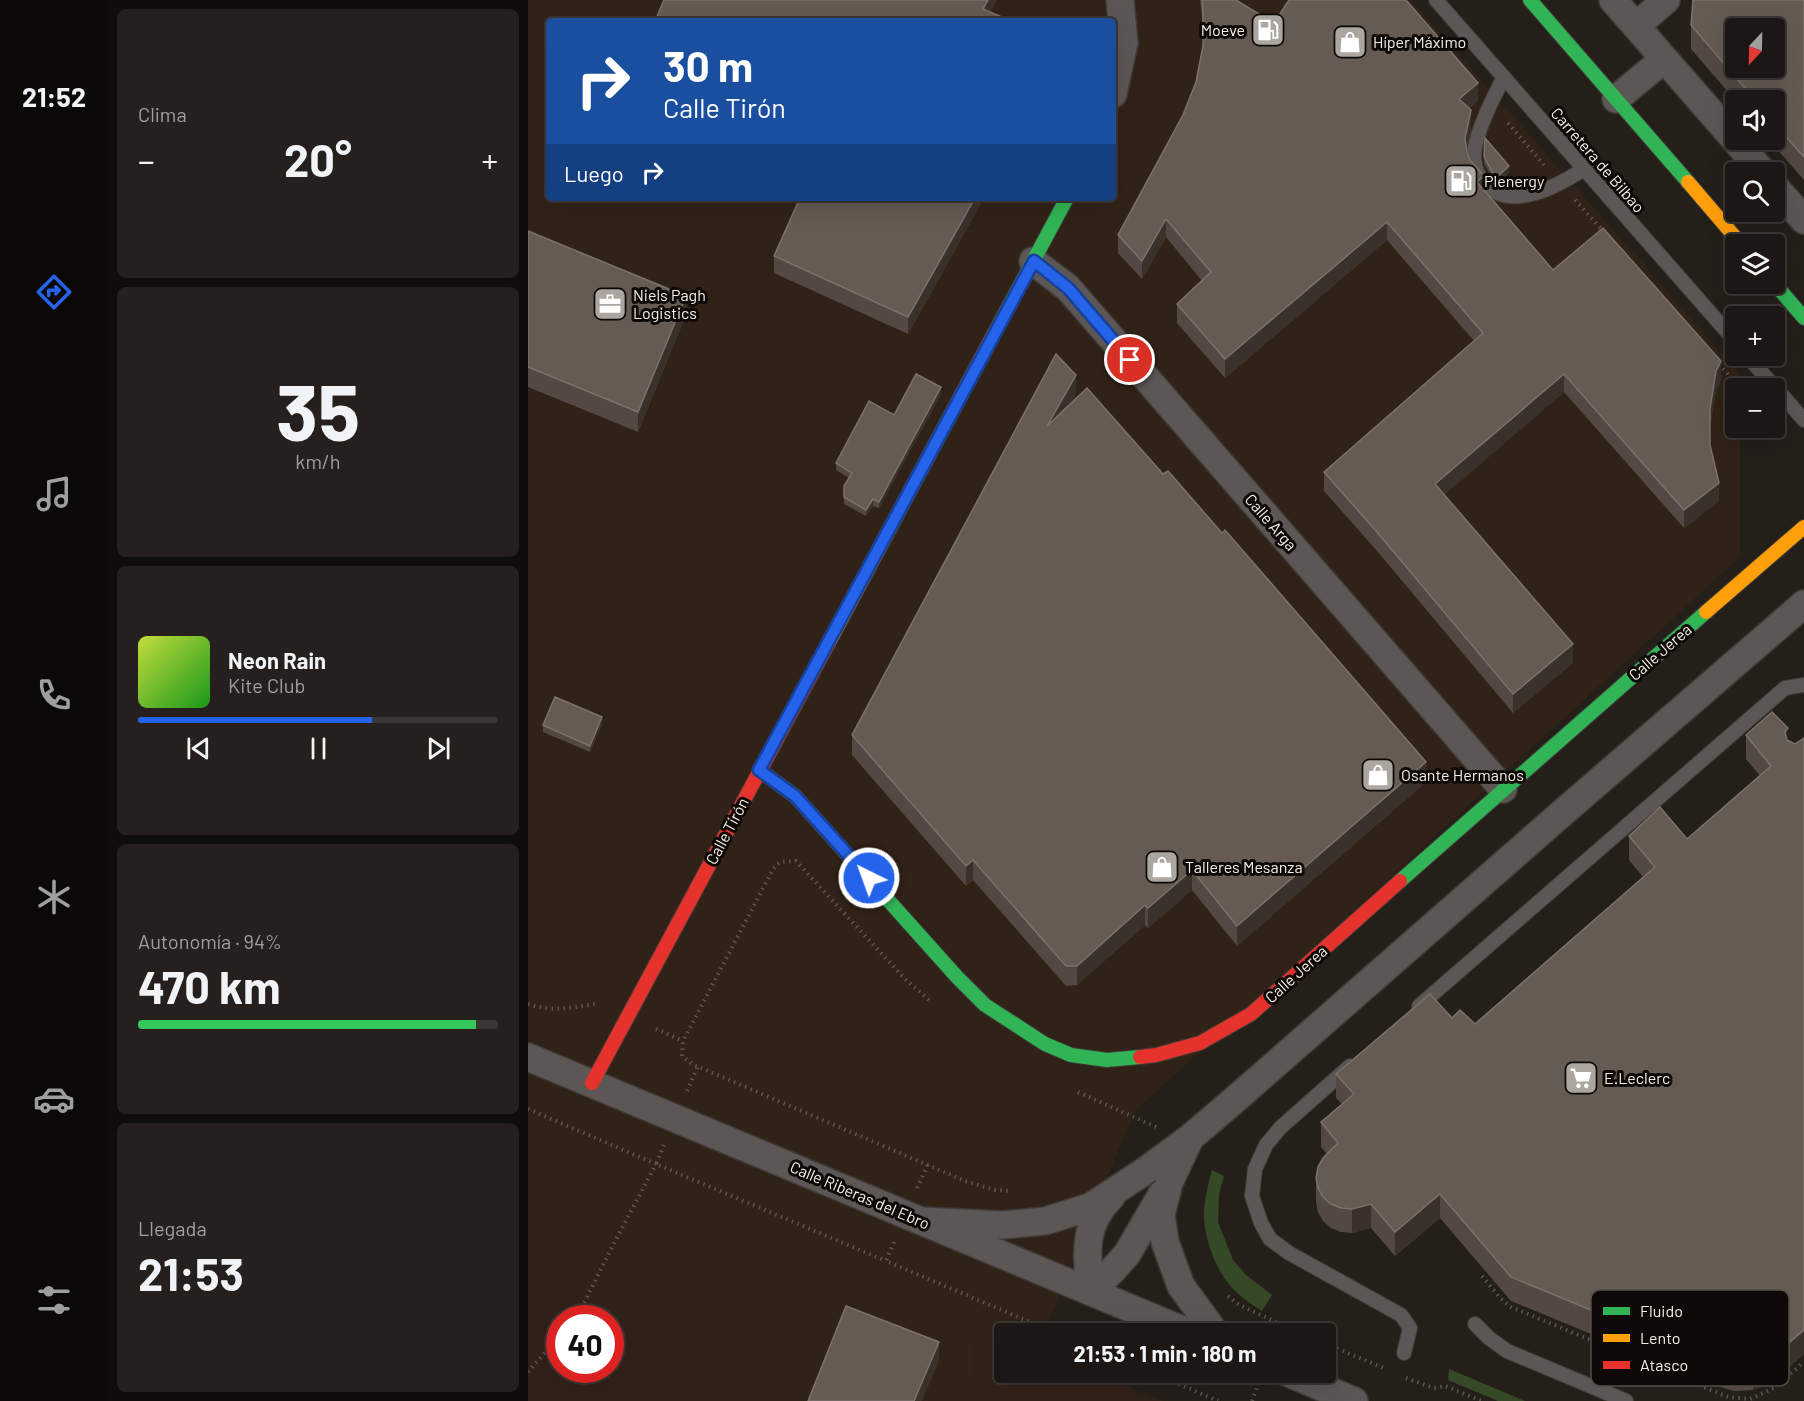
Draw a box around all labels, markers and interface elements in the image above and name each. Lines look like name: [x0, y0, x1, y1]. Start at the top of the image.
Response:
fuel station icon: Moeve: [1250, 12, 1286, 48]
north arrow: [1725, 18, 1785, 78]
map controls: [1725, 18, 1785, 438]
place label: Moeve: [1201, 20, 1245, 39]
shop icon: Híper Máximo: [1332, 24, 1368, 60]
place label: Híper Máximo: [1373, 32, 1466, 51]
text: 30 m: [663, 40, 753, 90]
icon: right: [564, 42, 642, 120]
text: 21:52: [22, 80, 86, 112]
button: sound: [1725, 90, 1785, 150]
text: Calle Tirón: [663, 91, 786, 123]
text: Clima: [138, 102, 187, 126]
street label: Carretera de Bilbao: [1548, 103, 1649, 216]
text: 20°: [284, 132, 352, 186]
text: −: [138, 140, 155, 180]
text: +: [482, 140, 498, 180]
icon: right: [636, 156, 669, 189]
text: Luego: [564, 160, 624, 186]
button: search: [1725, 162, 1785, 222]
fuel station icon: Plenergy: [1443, 163, 1479, 199]
place label: Plenergy: [1484, 171, 1545, 190]
button: layers: [1725, 234, 1785, 294]
icon: directions: [33, 271, 75, 313]
place label: Niels Pagh Logistics: [633, 285, 706, 322]
office icon: Niels Pagh Logistics: [592, 286, 628, 322]
button: +: [1725, 306, 1785, 366]
pin: [1104, 334, 1155, 385]
icon: arrive: [1113, 343, 1146, 376]
text: 35: [276, 363, 360, 457]
button: −: [1725, 378, 1785, 438]
text: km/h: [295, 449, 341, 473]
icon: music: [33, 473, 75, 515]
street label: Calle Arga: [1242, 489, 1301, 554]
street label: Calle Jerea: [1624, 619, 1695, 684]
text: Neon Rain: [228, 647, 326, 673]
text: Kite Club: [228, 673, 305, 697]
icon: phone: [33, 674, 75, 716]
icon: previous: [182, 732, 215, 765]
icon: pause: [302, 732, 335, 765]
icon: next: [422, 732, 455, 765]
shop icon: Osante Hermanos: [1360, 757, 1396, 793]
place label: Osante Hermanos: [1401, 765, 1524, 784]
street label: Calle Tirón: [701, 794, 752, 867]
position arrow: [837, 846, 901, 910]
shop icon: Talleres Mesanza: [1144, 849, 1180, 885]
place label: Talleres Mesanza: [1185, 857, 1303, 876]
icon: climate: [33, 876, 75, 918]
text: Autonomía · 94%: [138, 929, 282, 953]
street label: Calle Jerea: [1261, 941, 1331, 1006]
text: 470 km: [138, 959, 281, 1013]
supermarket icon: E.Leclerc: [1563, 1060, 1599, 1096]
place label: E.Leclerc: [1604, 1068, 1670, 1087]
icon: car: [33, 1078, 75, 1120]
street label: Calle Riberas del Ebro: [788, 1157, 933, 1233]
text: Llegada: [138, 1216, 207, 1240]
text: 21:53: [138, 1246, 244, 1300]
icon: filters: [33, 1279, 75, 1321]
legend: [1591, 1290, 1789, 1386]
text: Fluido: [1640, 1301, 1683, 1320]
speed limit sign: 40: [546, 1305, 624, 1383]
text: Lento: [1640, 1328, 1681, 1347]
text: 21:53 · 1 min · 180 m: [1074, 1340, 1256, 1366]
text: Atasco: [1640, 1355, 1688, 1374]

